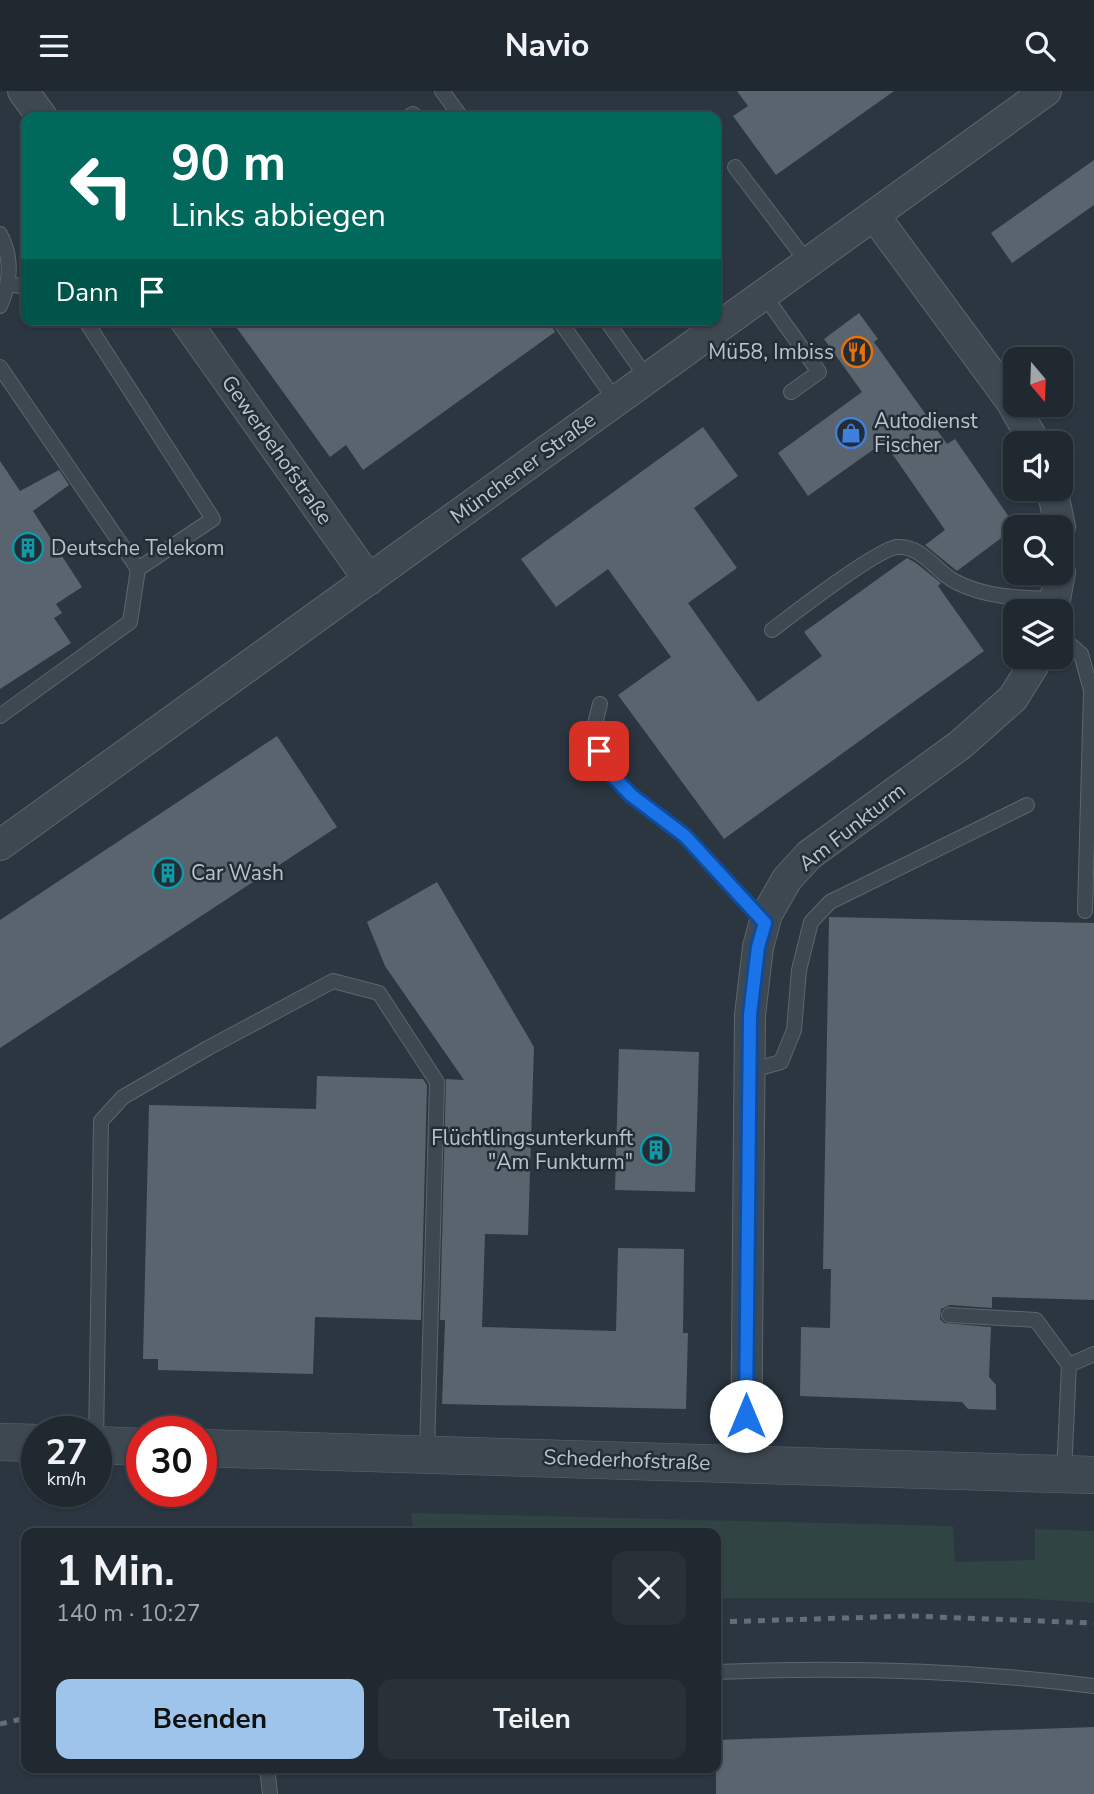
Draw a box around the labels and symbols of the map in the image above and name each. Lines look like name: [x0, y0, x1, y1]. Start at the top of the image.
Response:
restaurant icon: Mü58, Imbiss: [840, 335, 874, 369]
place label: Mü58, Imbiss: [708, 338, 834, 366]
north arrow: [1003, 347, 1073, 417]
street label: Gewerbehofstraße: [215, 370, 339, 530]
street label: Münchener Straße: [445, 406, 601, 530]
place label: Autodienst Fischer: [874, 407, 978, 459]
shop icon: Autodienst Fischer: [834, 416, 868, 450]
building icon: Deutsche Telekom: [11, 531, 45, 565]
place label: Deutsche Telekom: [51, 534, 225, 562]
pin: [569, 721, 629, 781]
street label: Am Funkturm: [793, 776, 911, 878]
building icon: Car Wash: [151, 856, 185, 890]
place label: Car Wash: [191, 859, 284, 887]
place label: Flüchtlingsunterkunft "Am Funkturm": [431, 1124, 634, 1176]
building icon: Flüchtlingsunterkunft "Am Funkturm": [639, 1133, 673, 1167]
position arrow: [709, 1379, 783, 1453]
speed limit sign: 30: [126, 1416, 217, 1507]
street label: Schederhofstraße: [543, 1443, 711, 1477]

